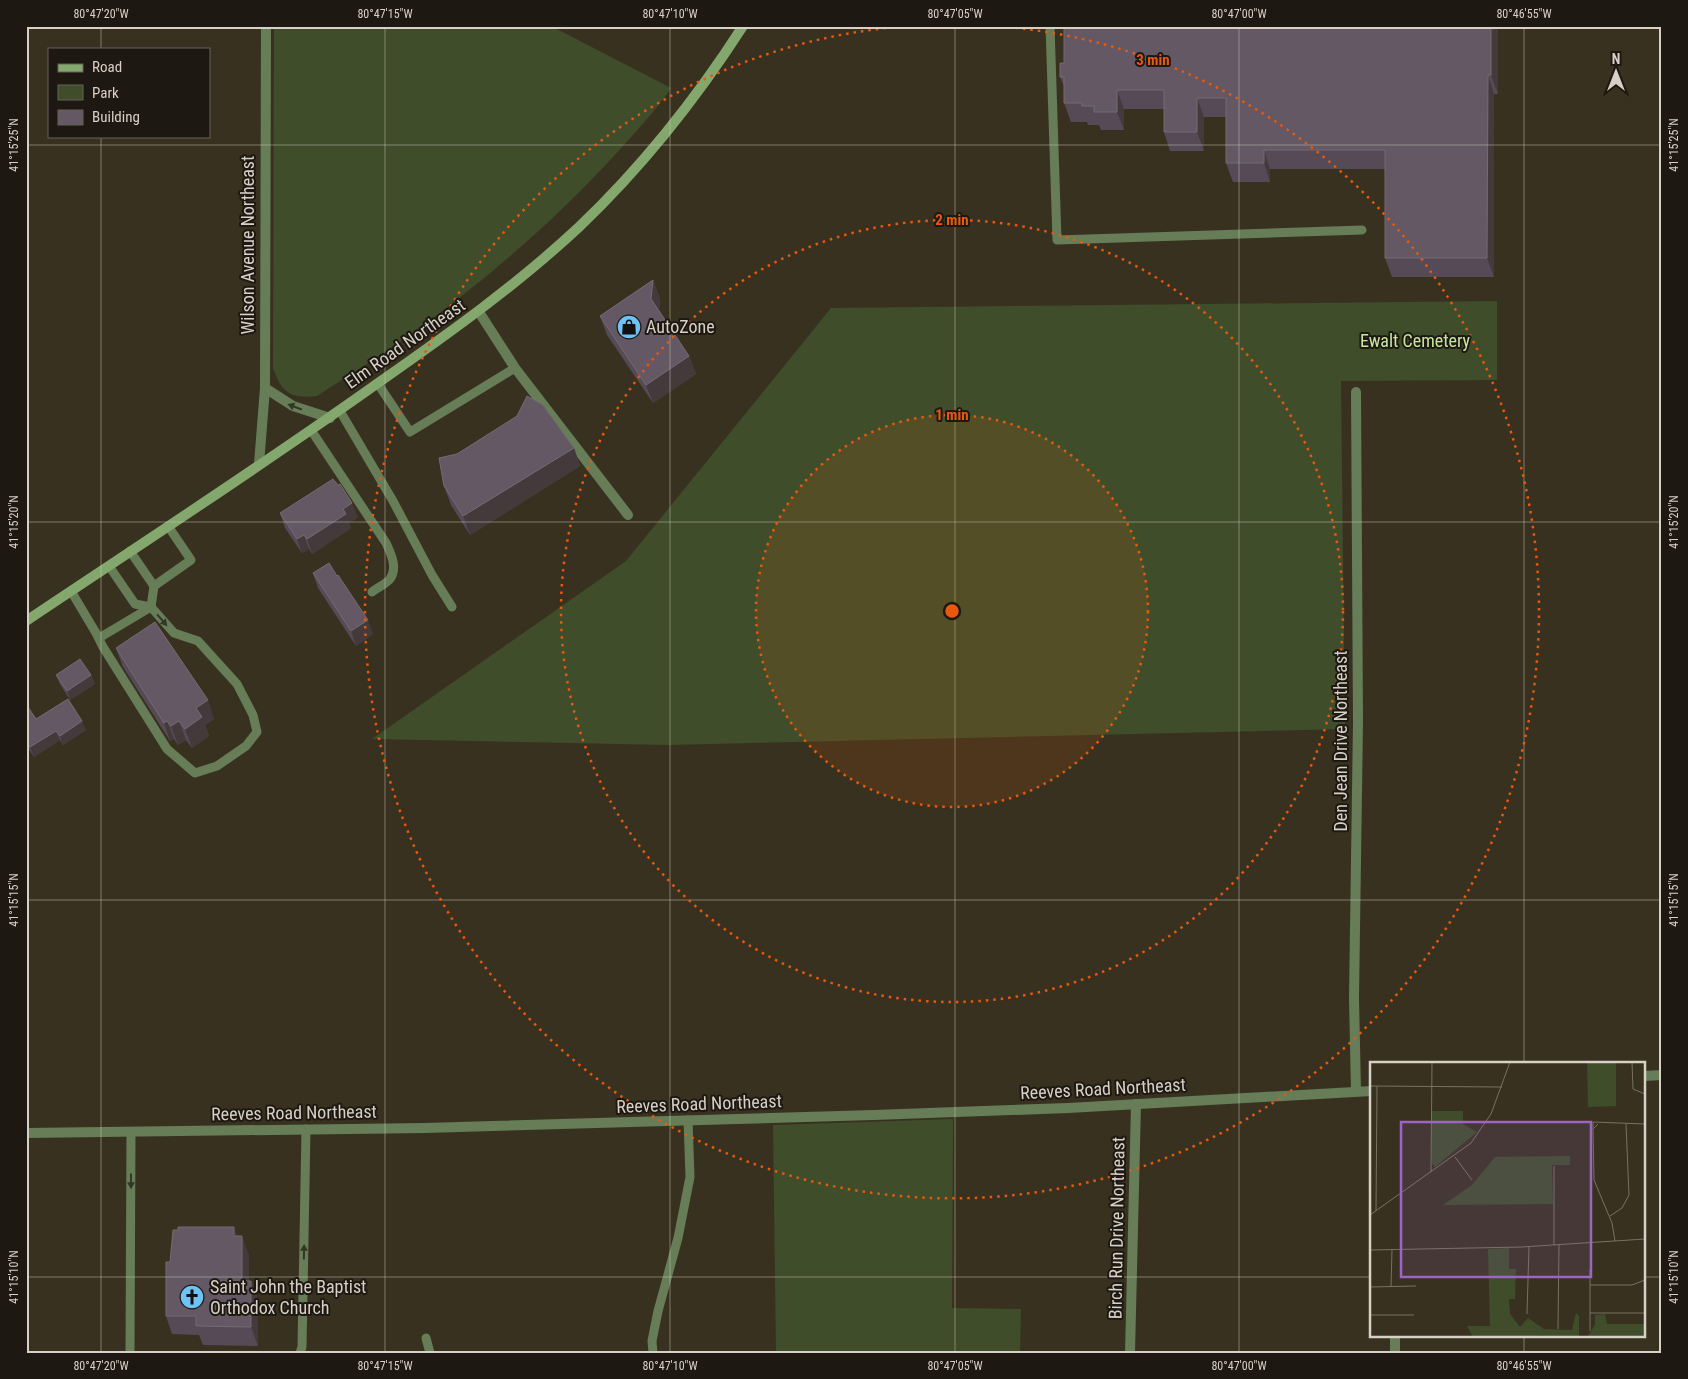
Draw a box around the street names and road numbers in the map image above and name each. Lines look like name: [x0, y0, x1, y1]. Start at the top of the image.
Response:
street label: Wilson Avenue Northeast: [237, 156, 258, 334]
street label: Elm Road Northeast: [341, 294, 469, 393]
street label: Den Jean Drive Northeast: [1330, 651, 1351, 831]
street label: Reeves Road Northeast: [1020, 1074, 1186, 1103]
street label: Reeves Road Northeast: [616, 1090, 782, 1117]
street label: Reeves Road Northeast: [211, 1101, 377, 1124]
street label: Birch Run Drive Northeast: [1104, 1137, 1129, 1319]

